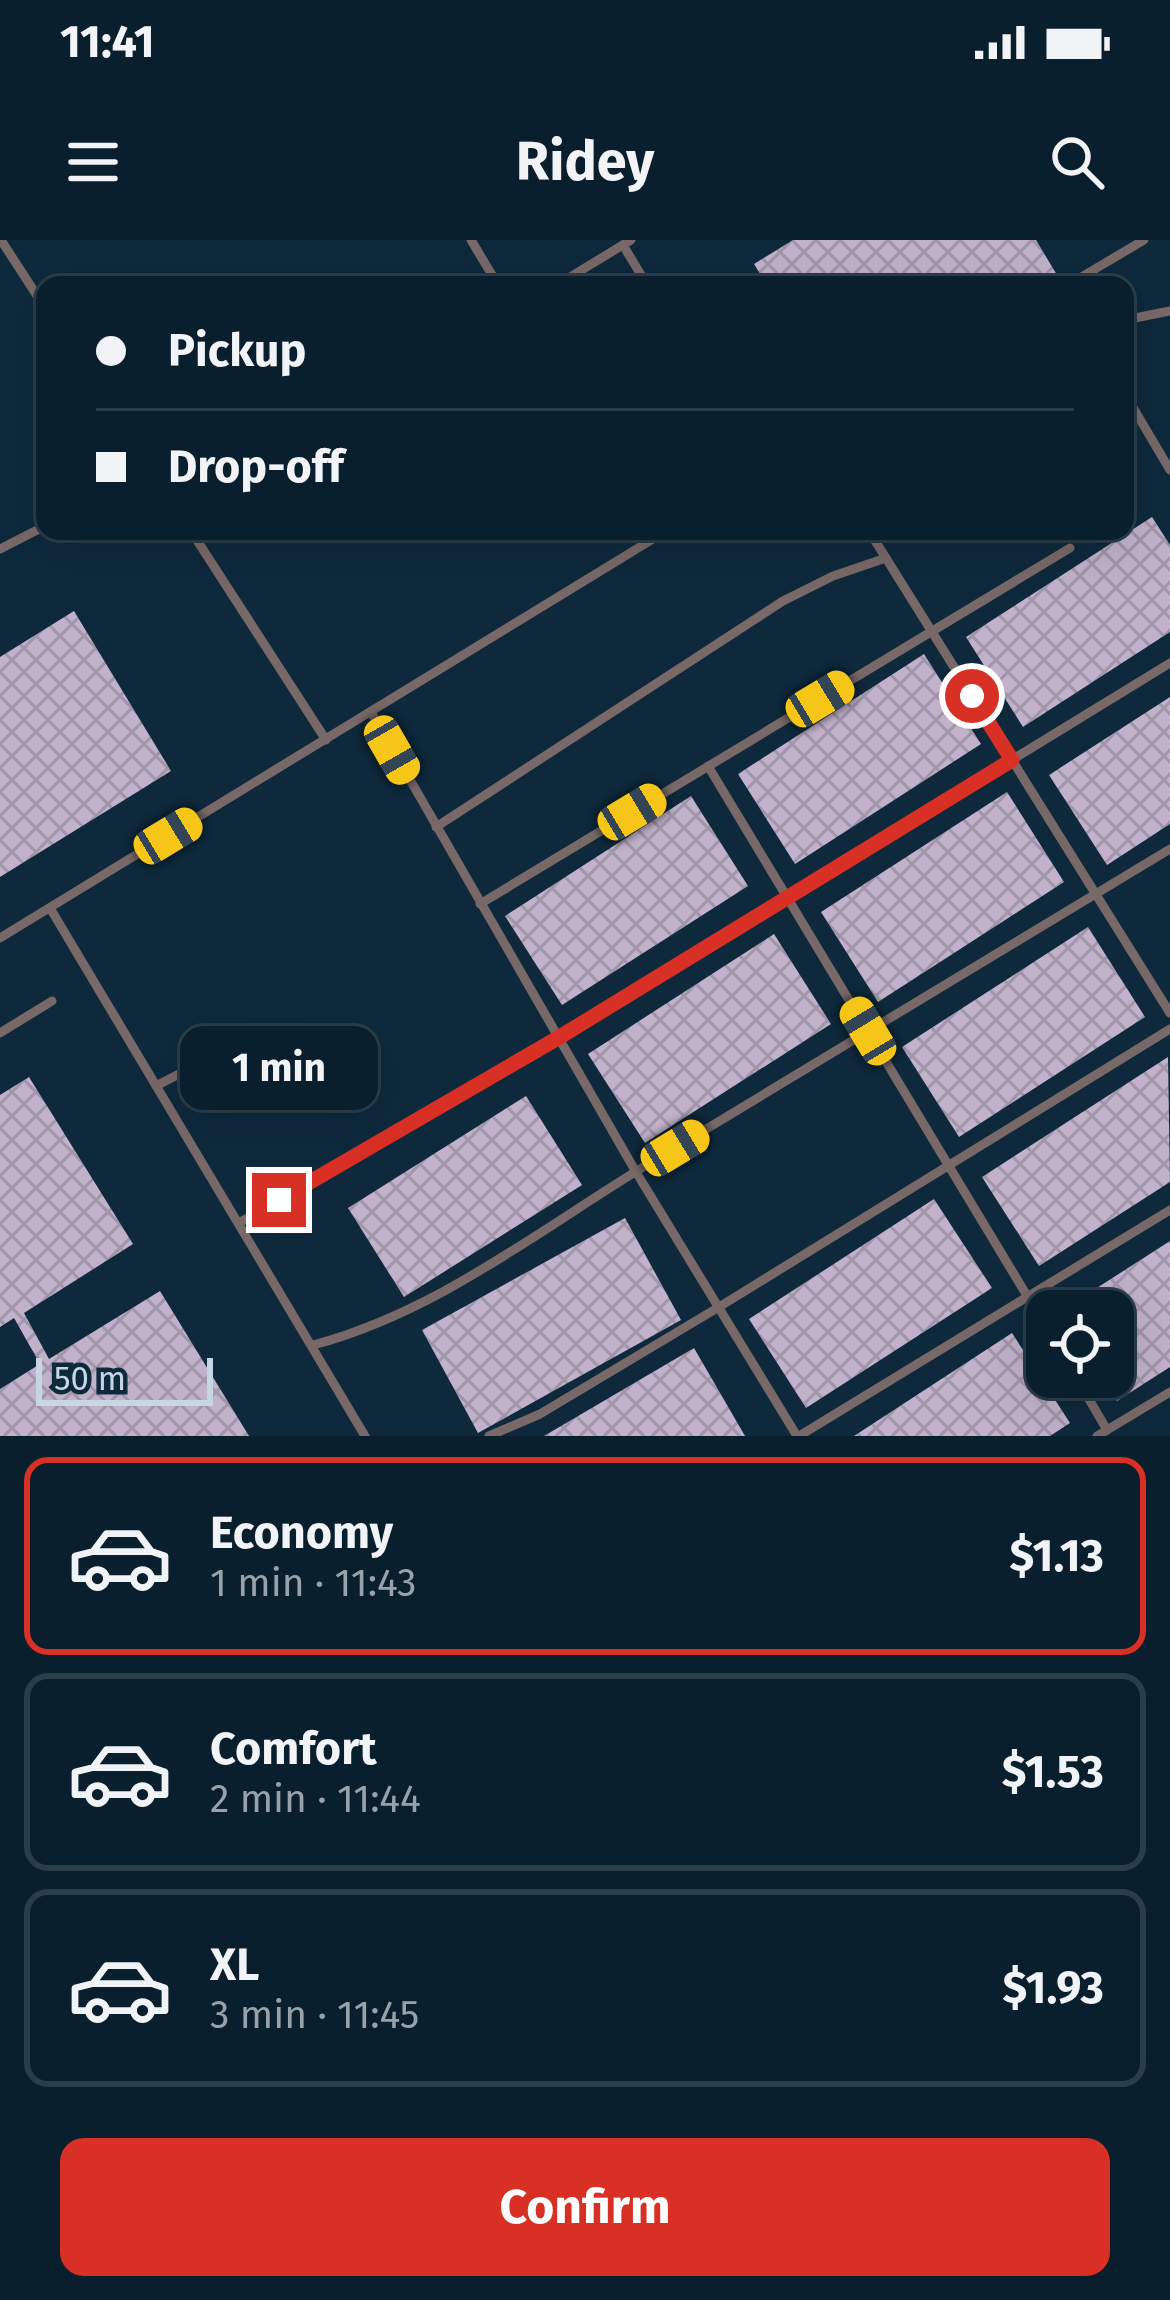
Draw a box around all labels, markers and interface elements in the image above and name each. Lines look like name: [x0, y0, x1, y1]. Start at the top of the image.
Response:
text: 11:41: [60, 15, 155, 69]
icon: menu: [60, 129, 126, 195]
icon: search: [1044, 129, 1110, 195]
text: Ridey: [516, 130, 654, 194]
text: Pickup: [168, 324, 306, 378]
text: Drop-off: [168, 440, 344, 494]
car: [780, 665, 860, 733]
route start: [945, 669, 999, 723]
car: [358, 710, 426, 790]
car: [592, 778, 672, 846]
car: [128, 802, 208, 870]
car: [834, 991, 902, 1071]
callout: 1 min: [180, 1026, 378, 1110]
text: 1 min: [232, 1045, 326, 1091]
car: [635, 1114, 715, 1182]
route end: [252, 1173, 306, 1227]
map controls: [1026, 1290, 1134, 1398]
button: locate: [1026, 1290, 1134, 1398]
scale bar: [36, 1352, 213, 1405]
text: 50 m: [54, 1359, 126, 1399]
icon: car: [66, 1502, 174, 1610]
text: Economy: [210, 1506, 393, 1560]
text: $1.13: [1009, 1529, 1104, 1583]
text: 1 min · 11:43: [210, 1560, 416, 1606]
icon: car: [66, 1718, 174, 1826]
text: Comfort: [210, 1722, 377, 1776]
text: $1.53: [1002, 1745, 1104, 1799]
text: 2 min · 11:44: [210, 1776, 421, 1822]
icon: car: [66, 1934, 174, 2042]
text: XL: [210, 1938, 259, 1992]
text: $1.93: [1003, 1961, 1104, 2015]
text: 3 min · 11:45: [210, 1992, 419, 2038]
button: Confirm: [60, 2138, 1110, 2276]

